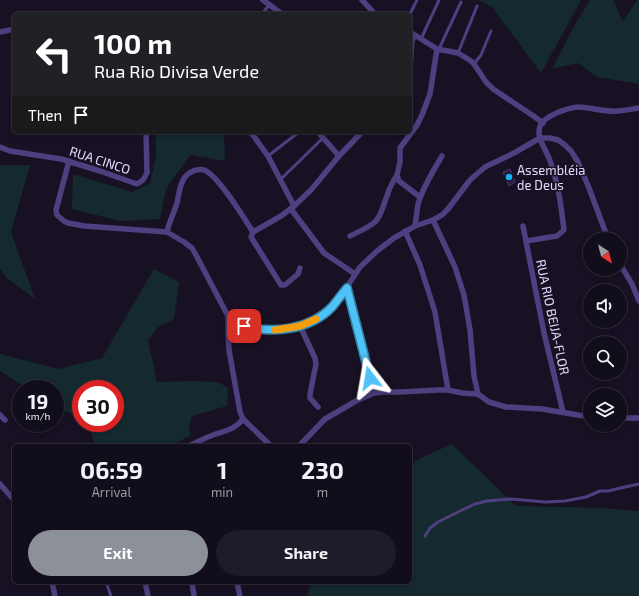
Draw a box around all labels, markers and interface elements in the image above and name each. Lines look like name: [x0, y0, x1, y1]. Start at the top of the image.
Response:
text: 100 m: [94, 26, 172, 60]
icon: left: [28, 28, 80, 80]
text: Rua Rio Divisa Verde: [94, 60, 259, 82]
icon: arrive: [70, 104, 92, 126]
text: Then: [28, 106, 62, 124]
street label: RUA CINCO: [67, 143, 133, 177]
place label: Assembléia de Deus: [517, 162, 585, 193]
marker: Assembléia de Deus: [504, 172, 514, 182]
north arrow: [583, 232, 627, 276]
map controls: [583, 232, 627, 432]
street label: RUA RIO BEIJA-FLOR: [533, 258, 573, 376]
button: sound: [583, 284, 627, 328]
pin: [227, 309, 261, 343]
icon: arrive: [233, 315, 255, 337]
button: search: [583, 336, 627, 380]
position arrow: [349, 357, 391, 399]
speed limit sign: 30: [72, 380, 124, 432]
button: layers: [583, 388, 627, 432]
text: 19: [28, 389, 48, 413]
text: km/h: [26, 410, 50, 422]
text: 06:59: [80, 455, 143, 484]
text: 1: [217, 455, 227, 484]
text: 230: [301, 455, 344, 484]
text: Arrival: [92, 484, 131, 500]
text: min: [211, 484, 233, 500]
text: m: [317, 484, 328, 500]
button: Exit: [28, 530, 208, 576]
button: Share: [216, 530, 396, 576]

